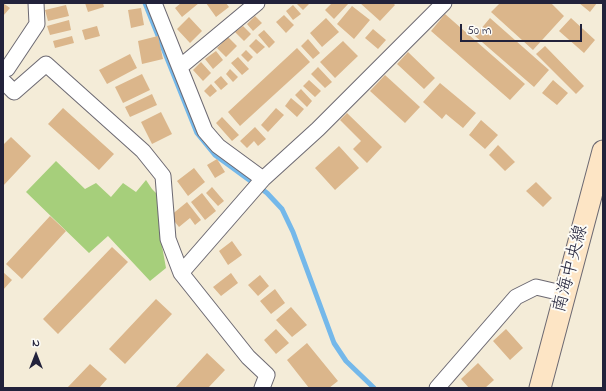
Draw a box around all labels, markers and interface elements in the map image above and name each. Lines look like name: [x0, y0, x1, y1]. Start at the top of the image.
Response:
scale bar: [462, 16, 584, 42]
text: 50 m: [467, 22, 491, 40]
street label: 南海中央線: [550, 223, 594, 315]
north arrow: [16, 335, 56, 375]
text: N: [32, 335, 40, 351]

